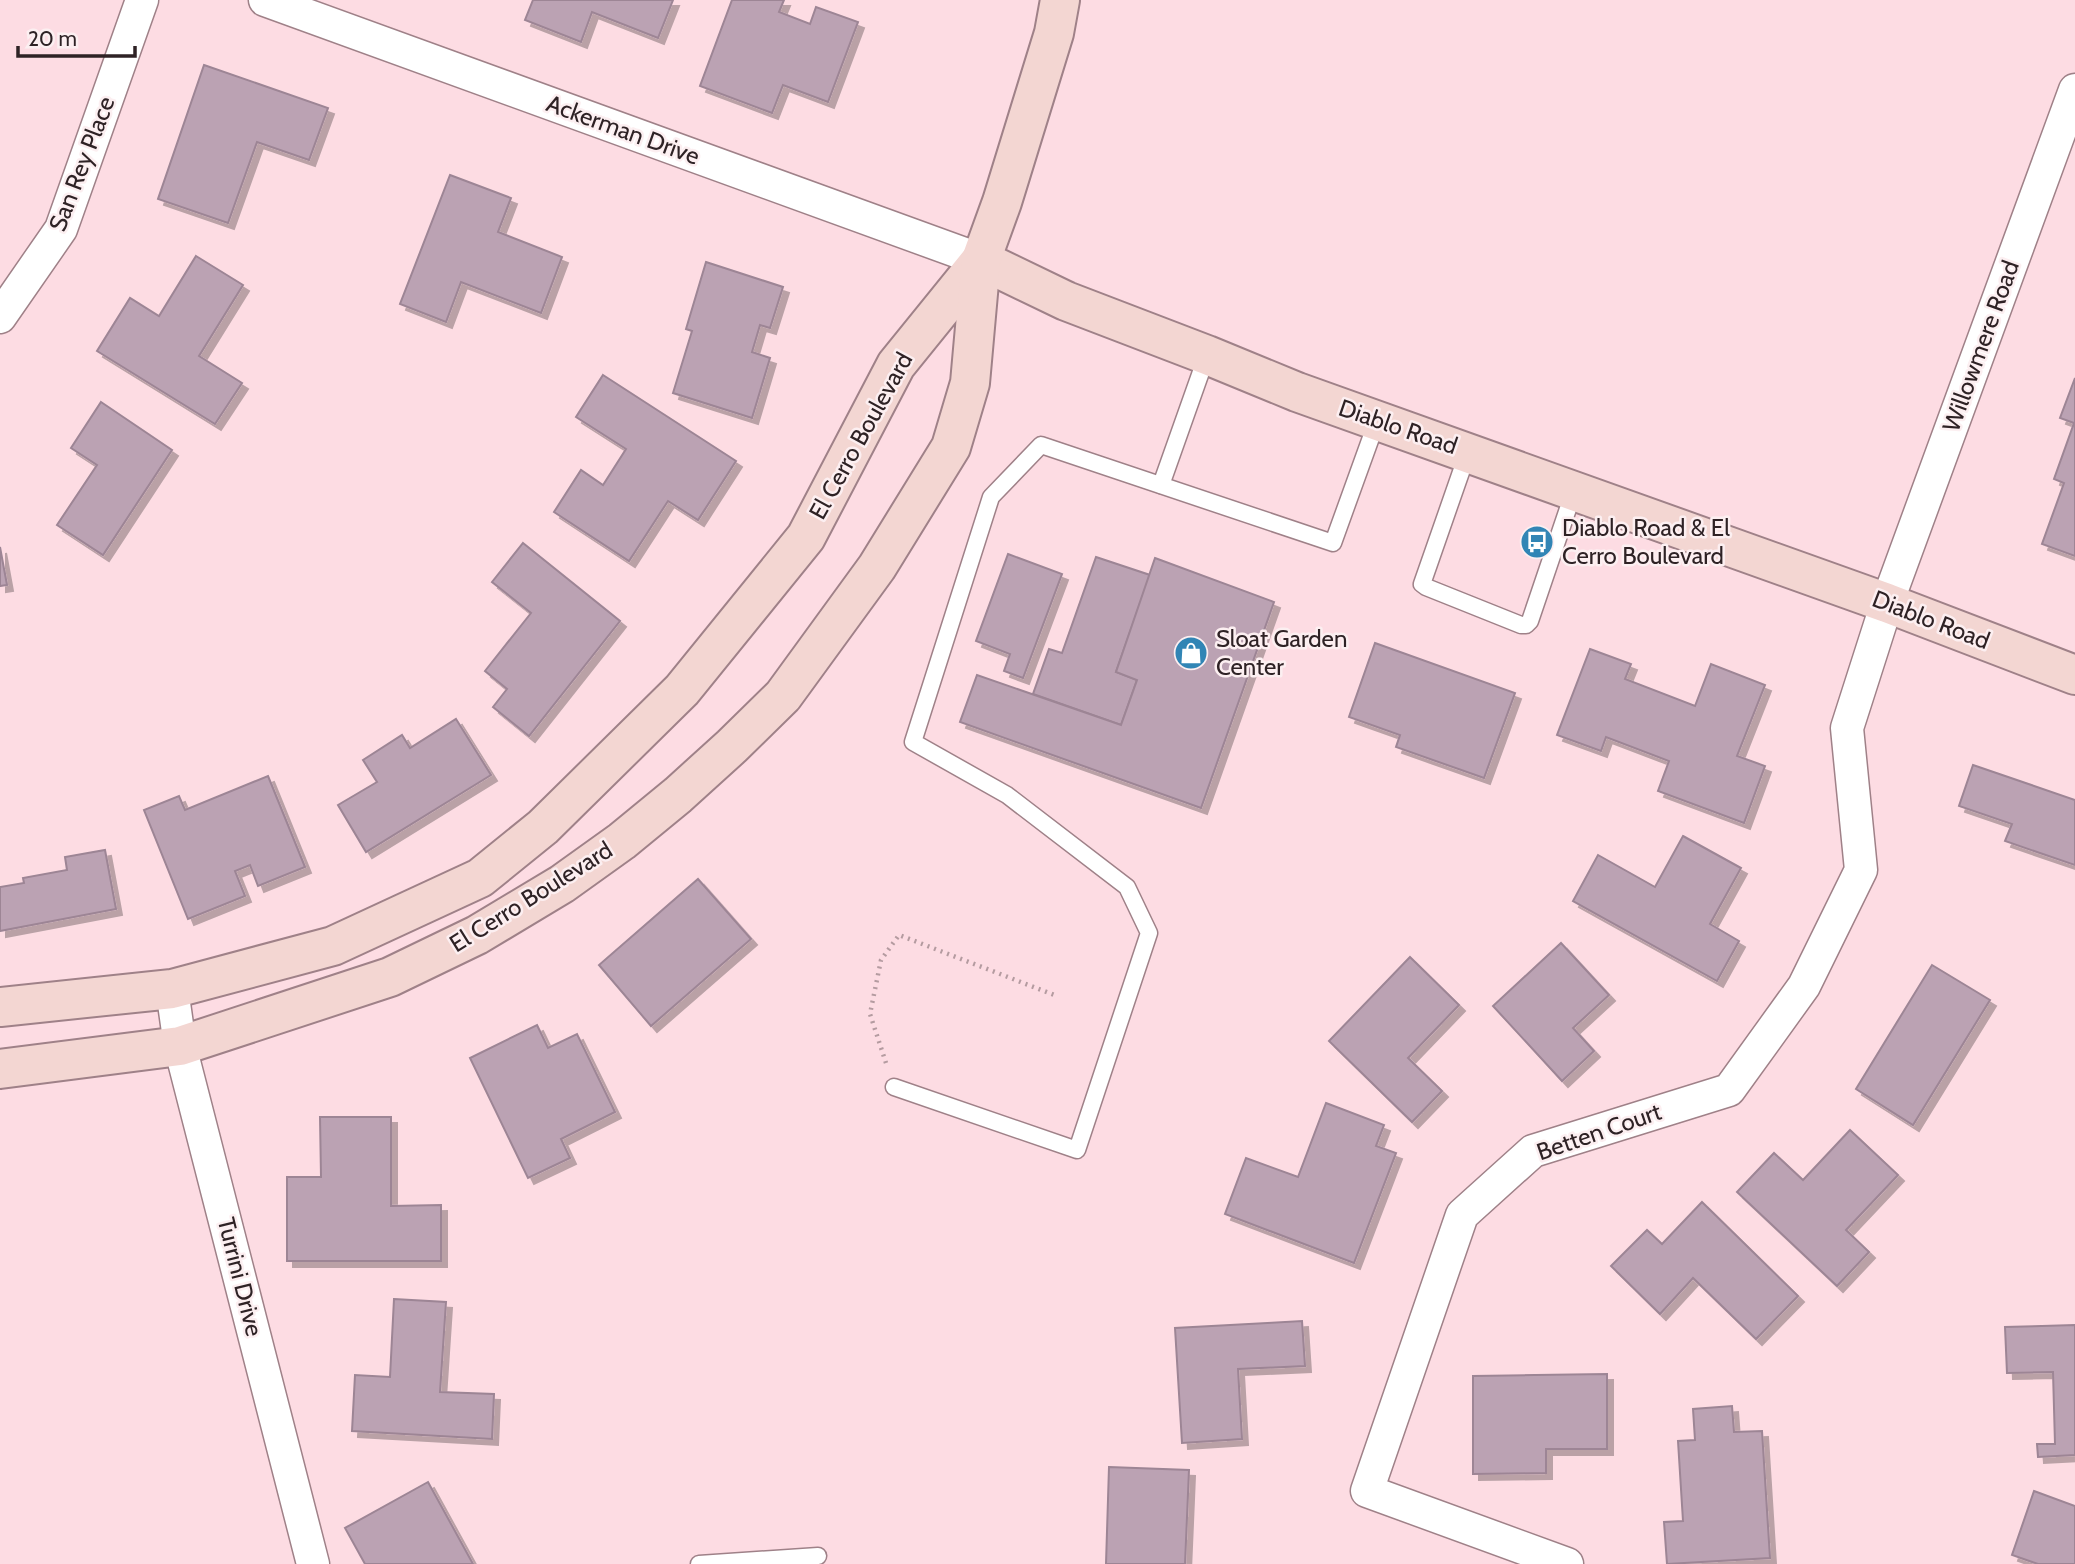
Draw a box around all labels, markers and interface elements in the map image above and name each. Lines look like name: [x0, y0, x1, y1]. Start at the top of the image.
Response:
scale bar: [18, 14, 135, 58]
text: 20 m: [28, 26, 77, 51]
street label: Ackerman Drive: [543, 88, 704, 171]
street label: San Rey Place: [43, 92, 120, 235]
street label: Willowmere Road: [1936, 256, 2025, 435]
street label: El Cerro Boulevard: [803, 347, 918, 524]
street label: Diablo Road: [1335, 393, 1461, 460]
place label: Diablo Road & El Cerro Boulevard: [1562, 513, 1730, 570]
bus stop icon: Diablo Road & El Cerro Boulevard: [1518, 523, 1556, 561]
street label: Diablo Road: [1868, 584, 1994, 655]
place label: Sloat Garden Center: [1216, 624, 1347, 681]
shop icon: Sloat Garden Center: [1172, 634, 1210, 672]
street label: El Cerro Boulevard: [444, 835, 617, 958]
street label: Betten Court: [1533, 1097, 1665, 1166]
street label: Turrini Drive: [212, 1215, 269, 1339]

